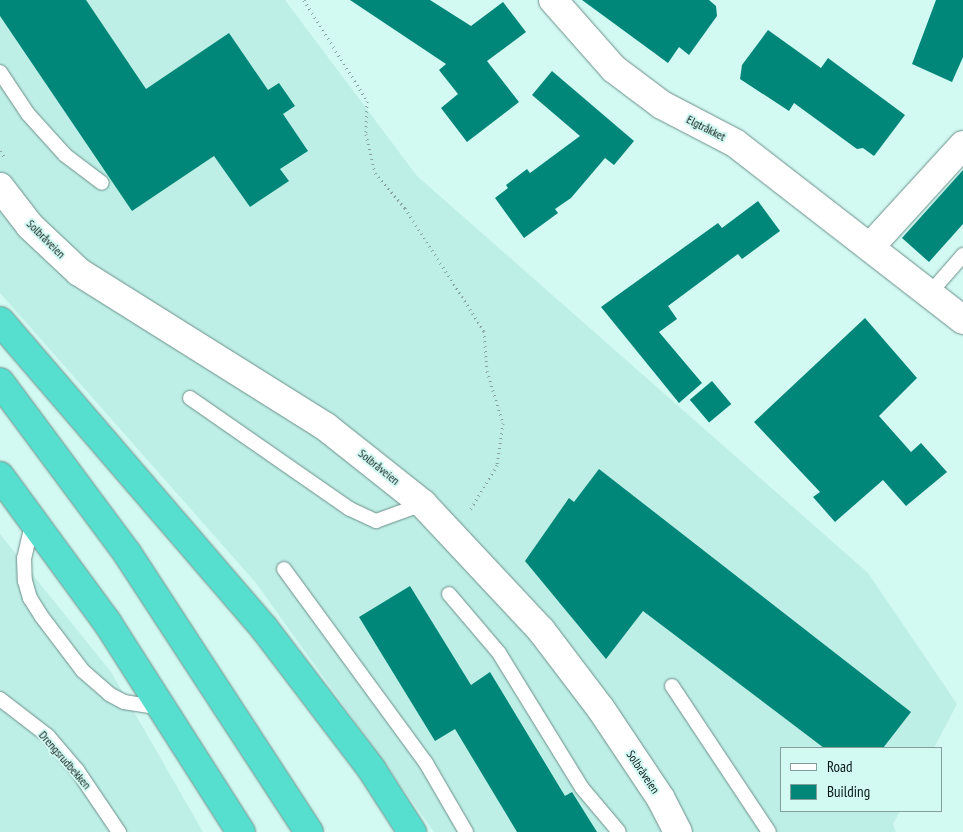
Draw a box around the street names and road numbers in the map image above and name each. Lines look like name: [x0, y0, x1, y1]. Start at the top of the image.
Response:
street label: Elgtråkket: [684, 112, 728, 144]
street label: Solbråveien: [24, 217, 68, 261]
street label: Solbråveien: [355, 446, 403, 488]
street label: Drengsrudbekken: [36, 728, 94, 792]
street label: Solbråveien: [623, 748, 663, 796]

